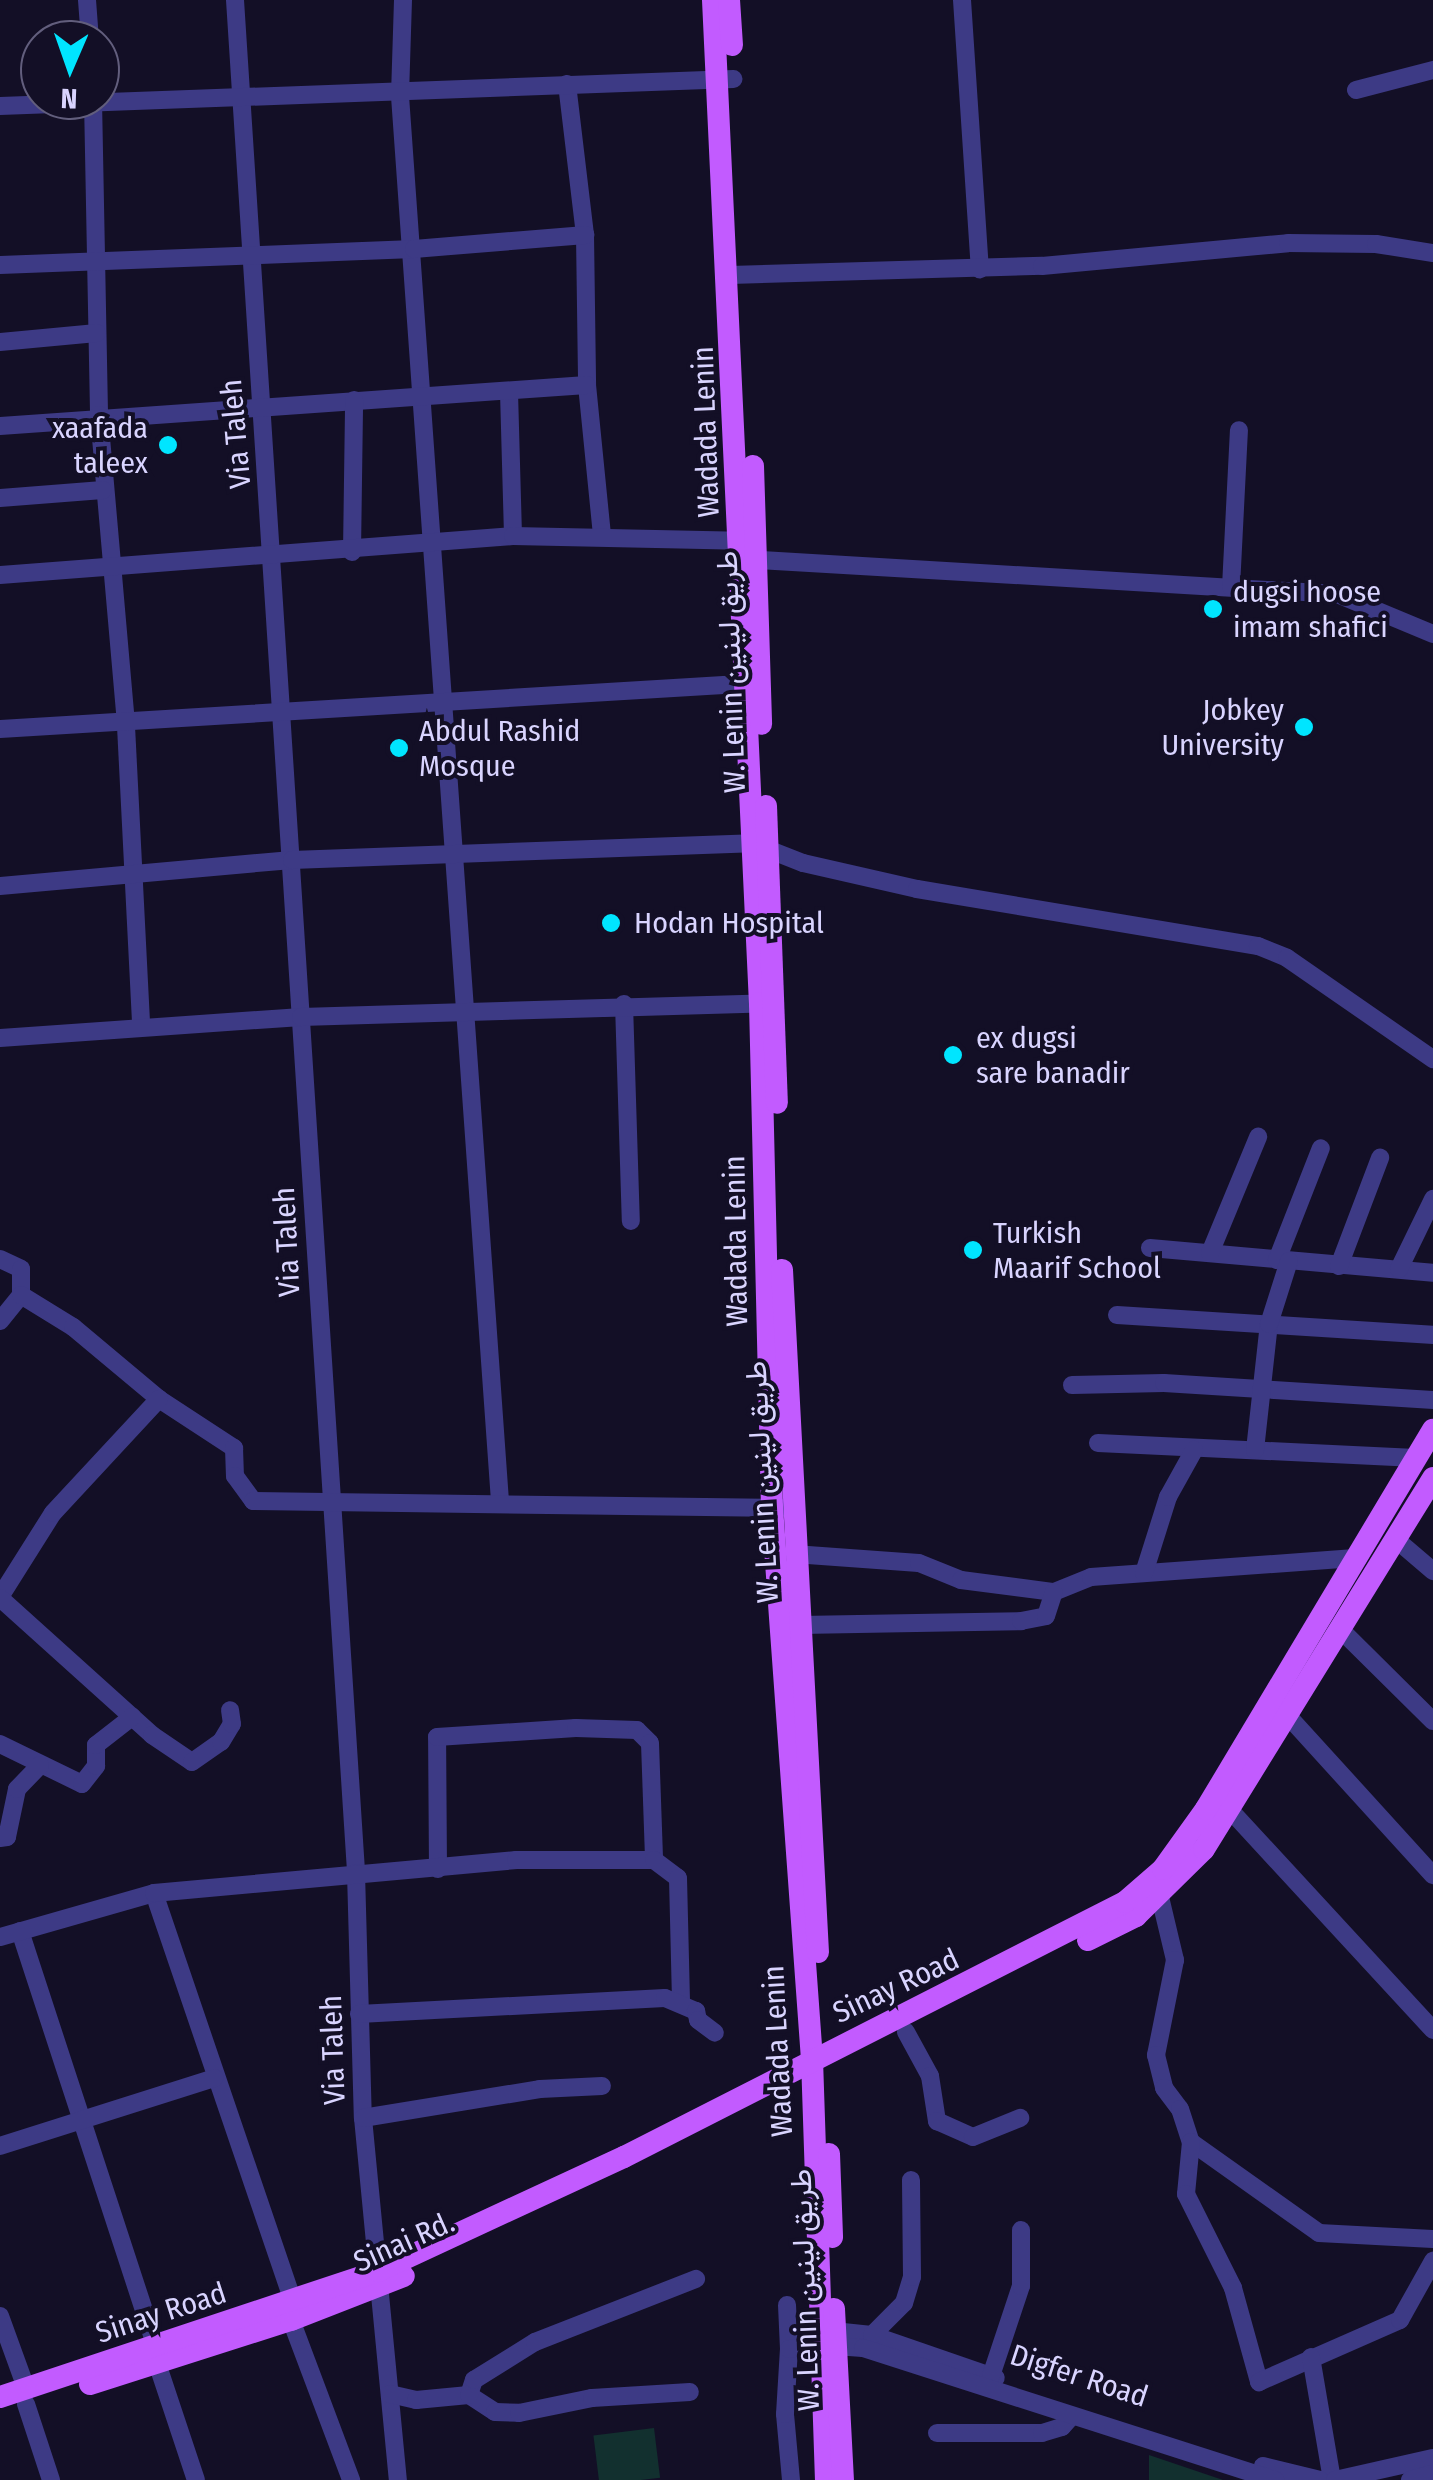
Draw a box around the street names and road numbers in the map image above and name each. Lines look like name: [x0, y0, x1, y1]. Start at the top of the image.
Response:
street label: Wadada Lenin: [685, 346, 727, 518]
street label: Via Taleh: [213, 378, 259, 490]
street label: W. Lenin طريق لينين: [709, 550, 753, 794]
street label: Wadada Lenin: [717, 1155, 755, 1327]
street label: Via Taleh: [266, 1186, 308, 1298]
street label: W. Lenin طريق لينين: [738, 1360, 786, 1604]
street label: Sinay Road: [827, 1941, 965, 2031]
street label: Wadada Lenin: [756, 1964, 800, 2138]
street label: Via Taleh: [313, 1995, 353, 2105]
street label: W. Lenin طريق لينين: [783, 2168, 827, 2412]
street label: Sinai Rd.: [348, 2204, 460, 2280]
street label: Sinay Road: [91, 2275, 231, 2351]
street label: Digfer Road: [1006, 2337, 1152, 2415]

